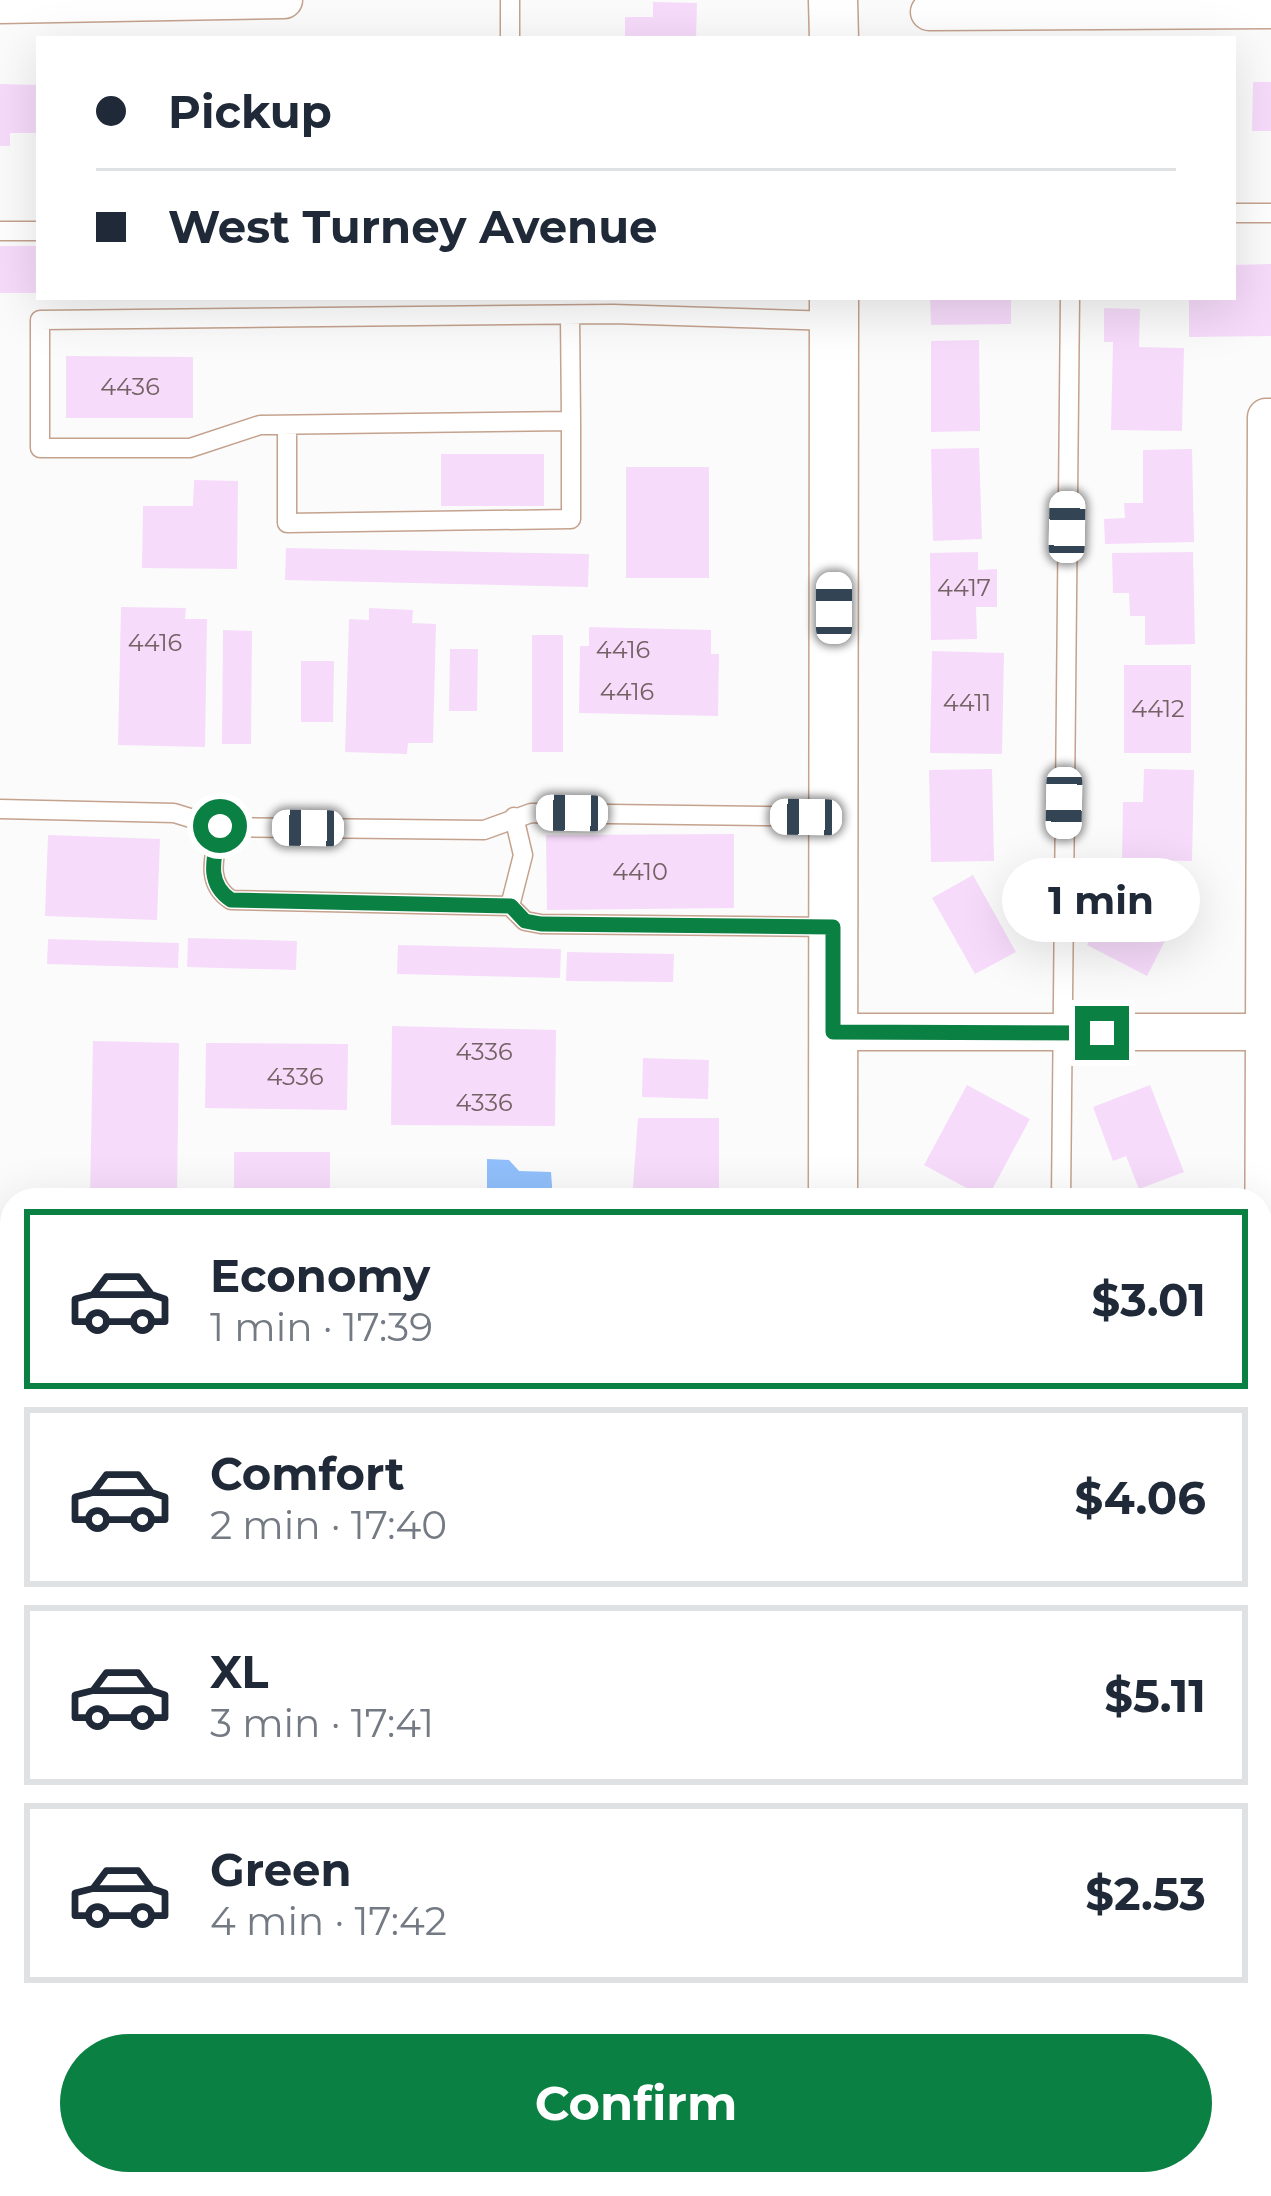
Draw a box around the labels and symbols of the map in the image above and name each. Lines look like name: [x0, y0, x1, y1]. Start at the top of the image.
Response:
house number: 4436: [100, 372, 160, 401]
car: [1048, 491, 1086, 563]
car: [816, 572, 852, 644]
house number: 4417: [937, 573, 991, 602]
house number: 4416: [128, 628, 182, 657]
house number: 4416: [596, 635, 650, 664]
house number: 4416: [600, 677, 654, 706]
house number: 4411: [943, 688, 991, 717]
house number: 4412: [1131, 694, 1185, 723]
car: [1045, 767, 1083, 839]
car: [536, 794, 608, 832]
car: [770, 798, 842, 836]
route start: [193, 799, 247, 853]
car: [272, 809, 344, 847]
house number: 4410: [612, 857, 668, 886]
callout: 1 min: [1003, 859, 1201, 943]
route end: [1075, 1006, 1129, 1060]
house number: 4336: [455, 1037, 513, 1066]
house number: 4336: [266, 1062, 324, 1091]
house number: 4336: [455, 1088, 513, 1117]

